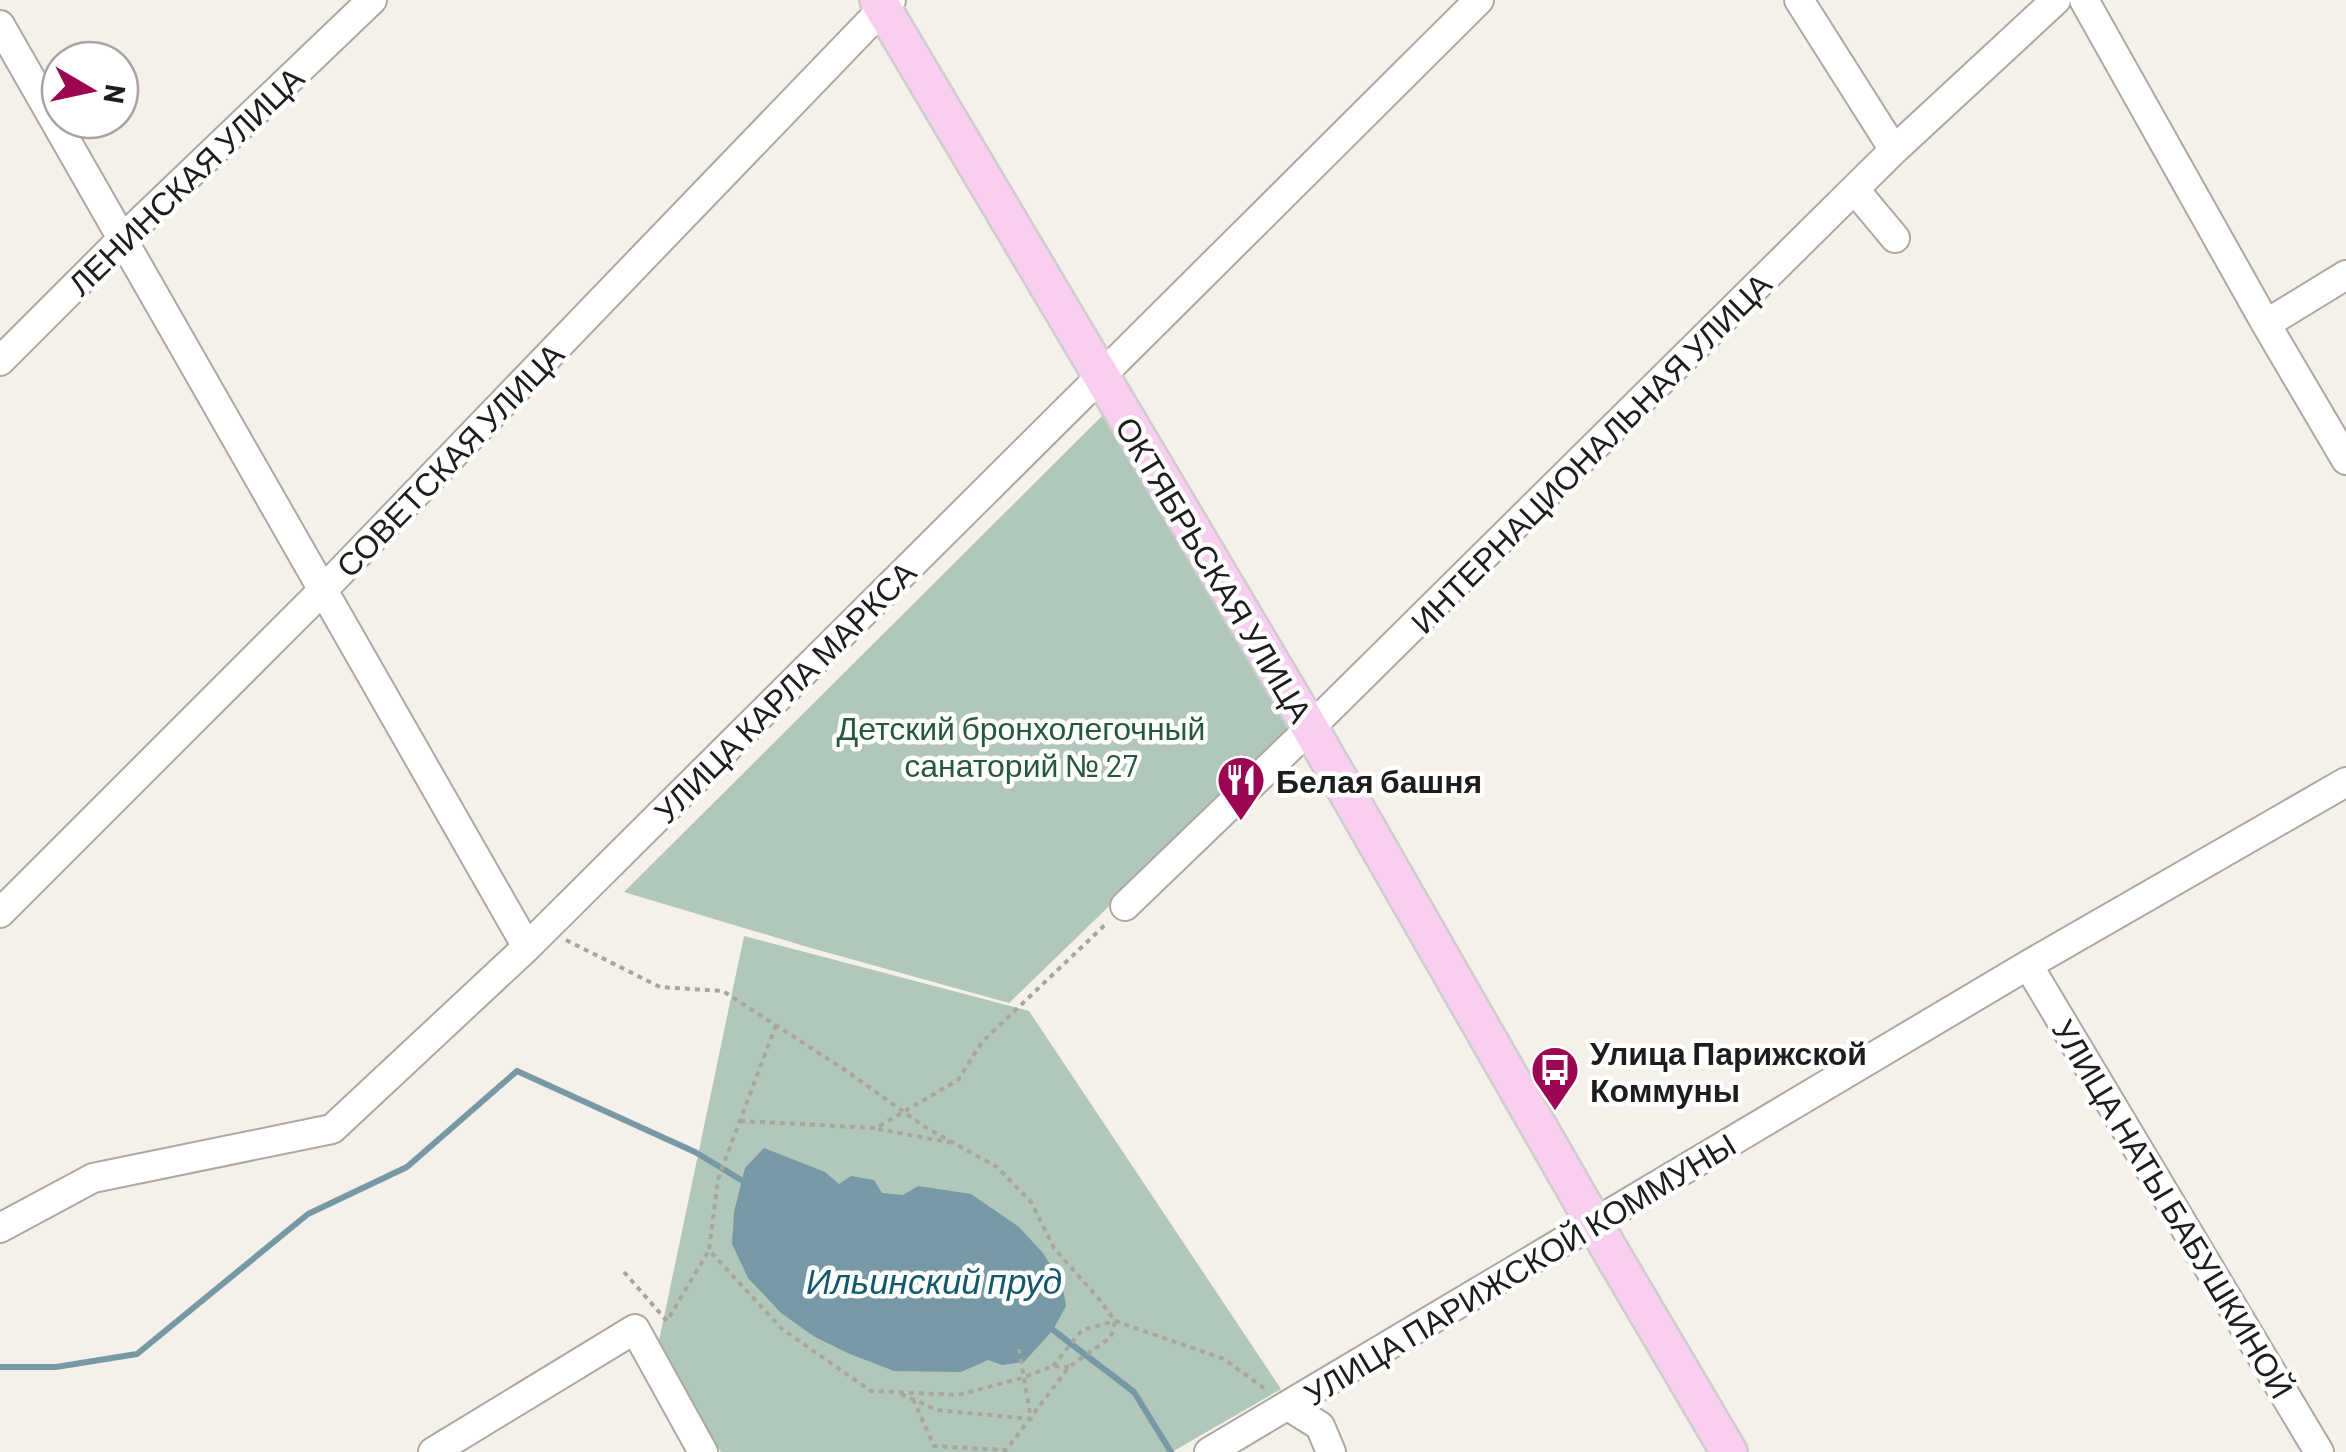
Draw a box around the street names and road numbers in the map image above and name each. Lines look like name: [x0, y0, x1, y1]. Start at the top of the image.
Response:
street label: ЛЕНИНСКАЯ УЛИЦА: [59, 57, 312, 303]
street label: ИНТЕРНАЦИОНАЛЬНАЯ УЛИЦА: [1402, 264, 1779, 641]
street label: СОВЕТСКАЯ УЛИЦА: [328, 334, 572, 585]
street label: ОКТЯБРЬСКАЯ УЛИЦА: [1108, 410, 1321, 729]
street label: УЛИЦА КАРЛА МАРКСА: [645, 552, 924, 830]
street label: УЛИЦА НАТЫ БАБУШКИНОЙ: [2045, 1012, 2302, 1405]
street label: УЛИЦА ПАРИЖСКОЙ КОММУНЫ: [1296, 1124, 1742, 1413]

